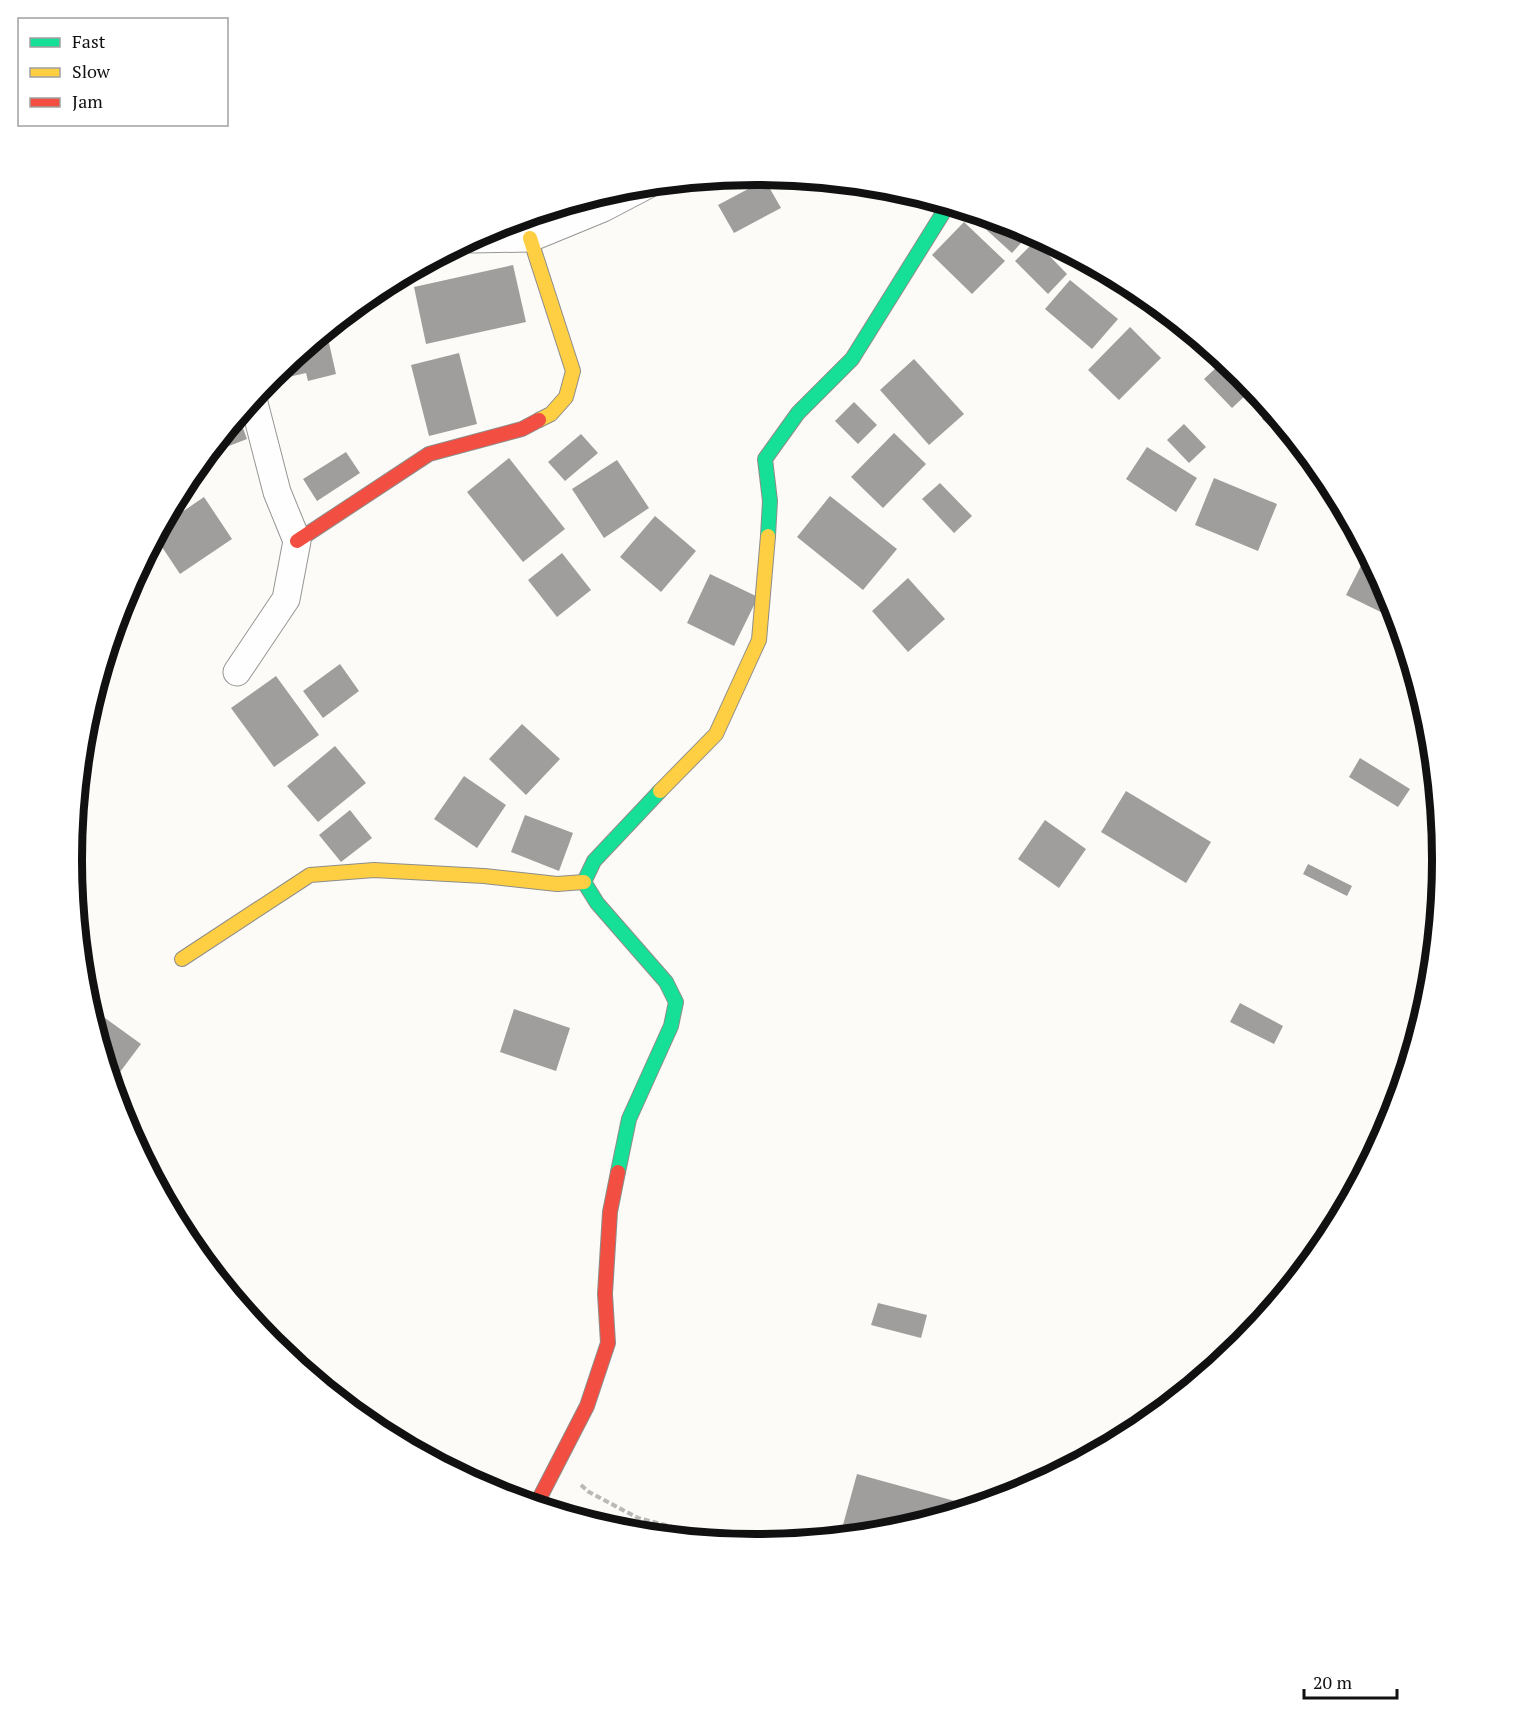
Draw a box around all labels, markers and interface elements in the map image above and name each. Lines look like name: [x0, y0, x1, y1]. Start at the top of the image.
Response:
legend: [18, 18, 228, 126]
text: Fast: [72, 29, 106, 53]
text: Slow: [72, 59, 111, 83]
text: Jam: [72, 89, 103, 113]
scale bar: [1304, 1662, 1397, 1700]
text: 20 m: [1313, 1670, 1353, 1694]

